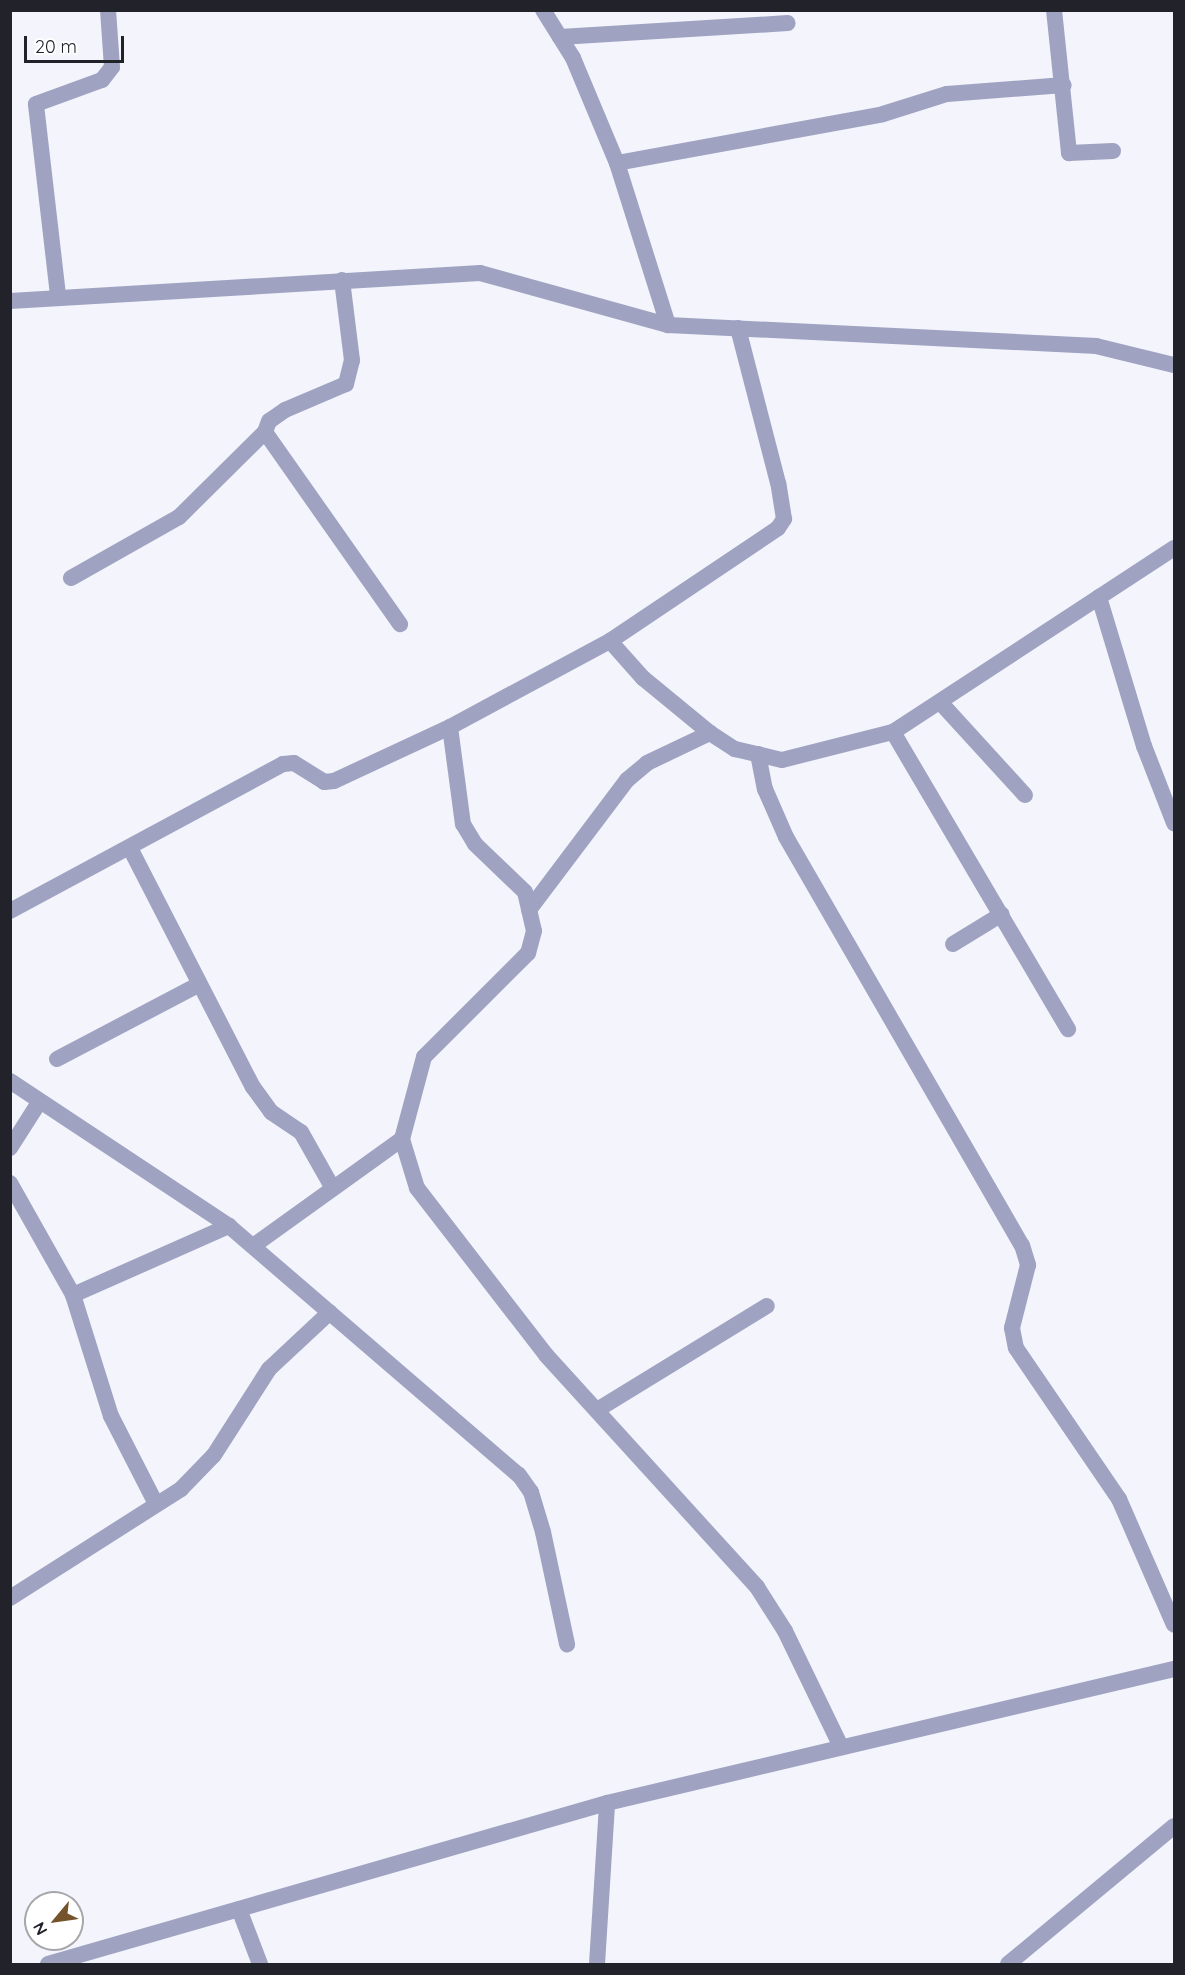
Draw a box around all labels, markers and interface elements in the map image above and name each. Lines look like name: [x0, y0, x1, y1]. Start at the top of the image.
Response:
scale bar: [27, 24, 128, 62]
text: 20 m: [35, 35, 77, 58]
north arrow: [24, 1891, 84, 1951]
text: N: [28, 1919, 52, 1939]

